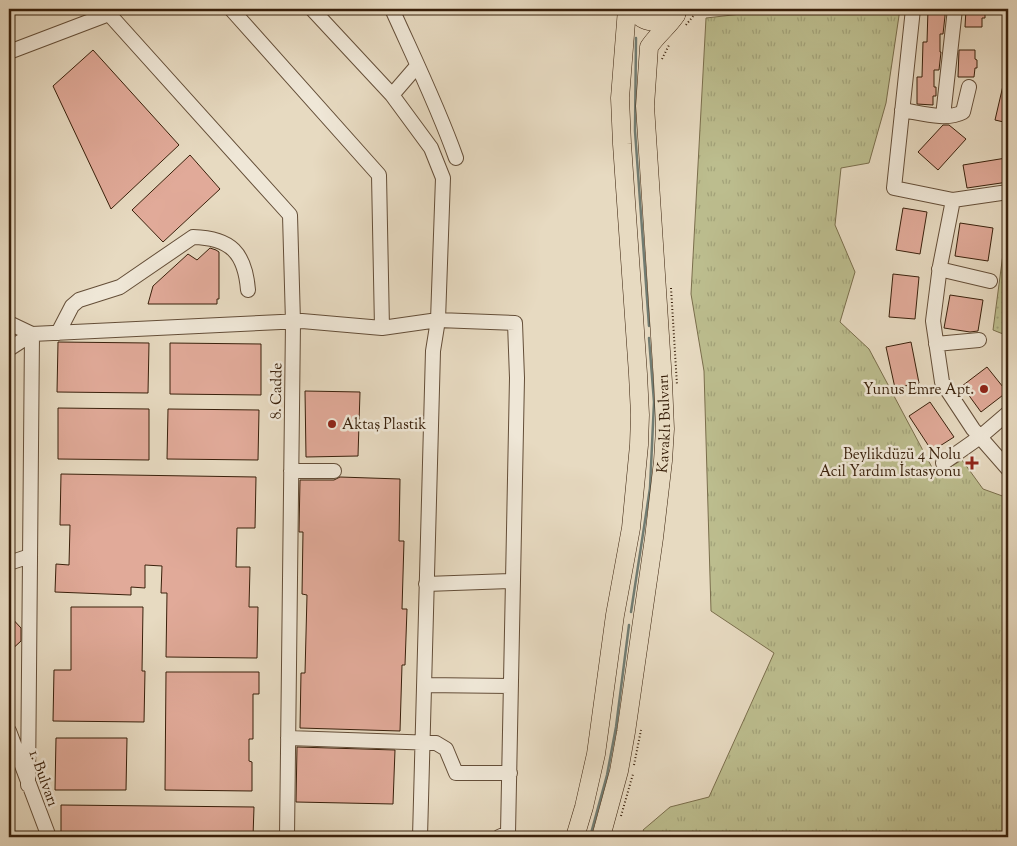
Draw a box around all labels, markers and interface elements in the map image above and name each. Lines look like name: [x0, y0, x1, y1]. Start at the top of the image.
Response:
street label: 8. Cadde: [267, 363, 288, 419]
street label: Kavaklı Bulvarı: [653, 373, 677, 474]
place label: Yunus Emre Apt.: [863, 380, 974, 401]
marker: Yunus Emre Apt.: [978, 383, 990, 395]
place label: Aktaş Plastik: [342, 415, 426, 436]
marker: Aktaş Plastik: [326, 418, 338, 430]
place label: Beylikdüzü 4 Nolu Acil Yardım İstasyonu: [819, 445, 961, 483]
marker: Beylikdüzü 4 Nolu Acil Yardım İstasyonu: [965, 456, 979, 470]
street label: 1. Bulvarı: [23, 747, 62, 810]

